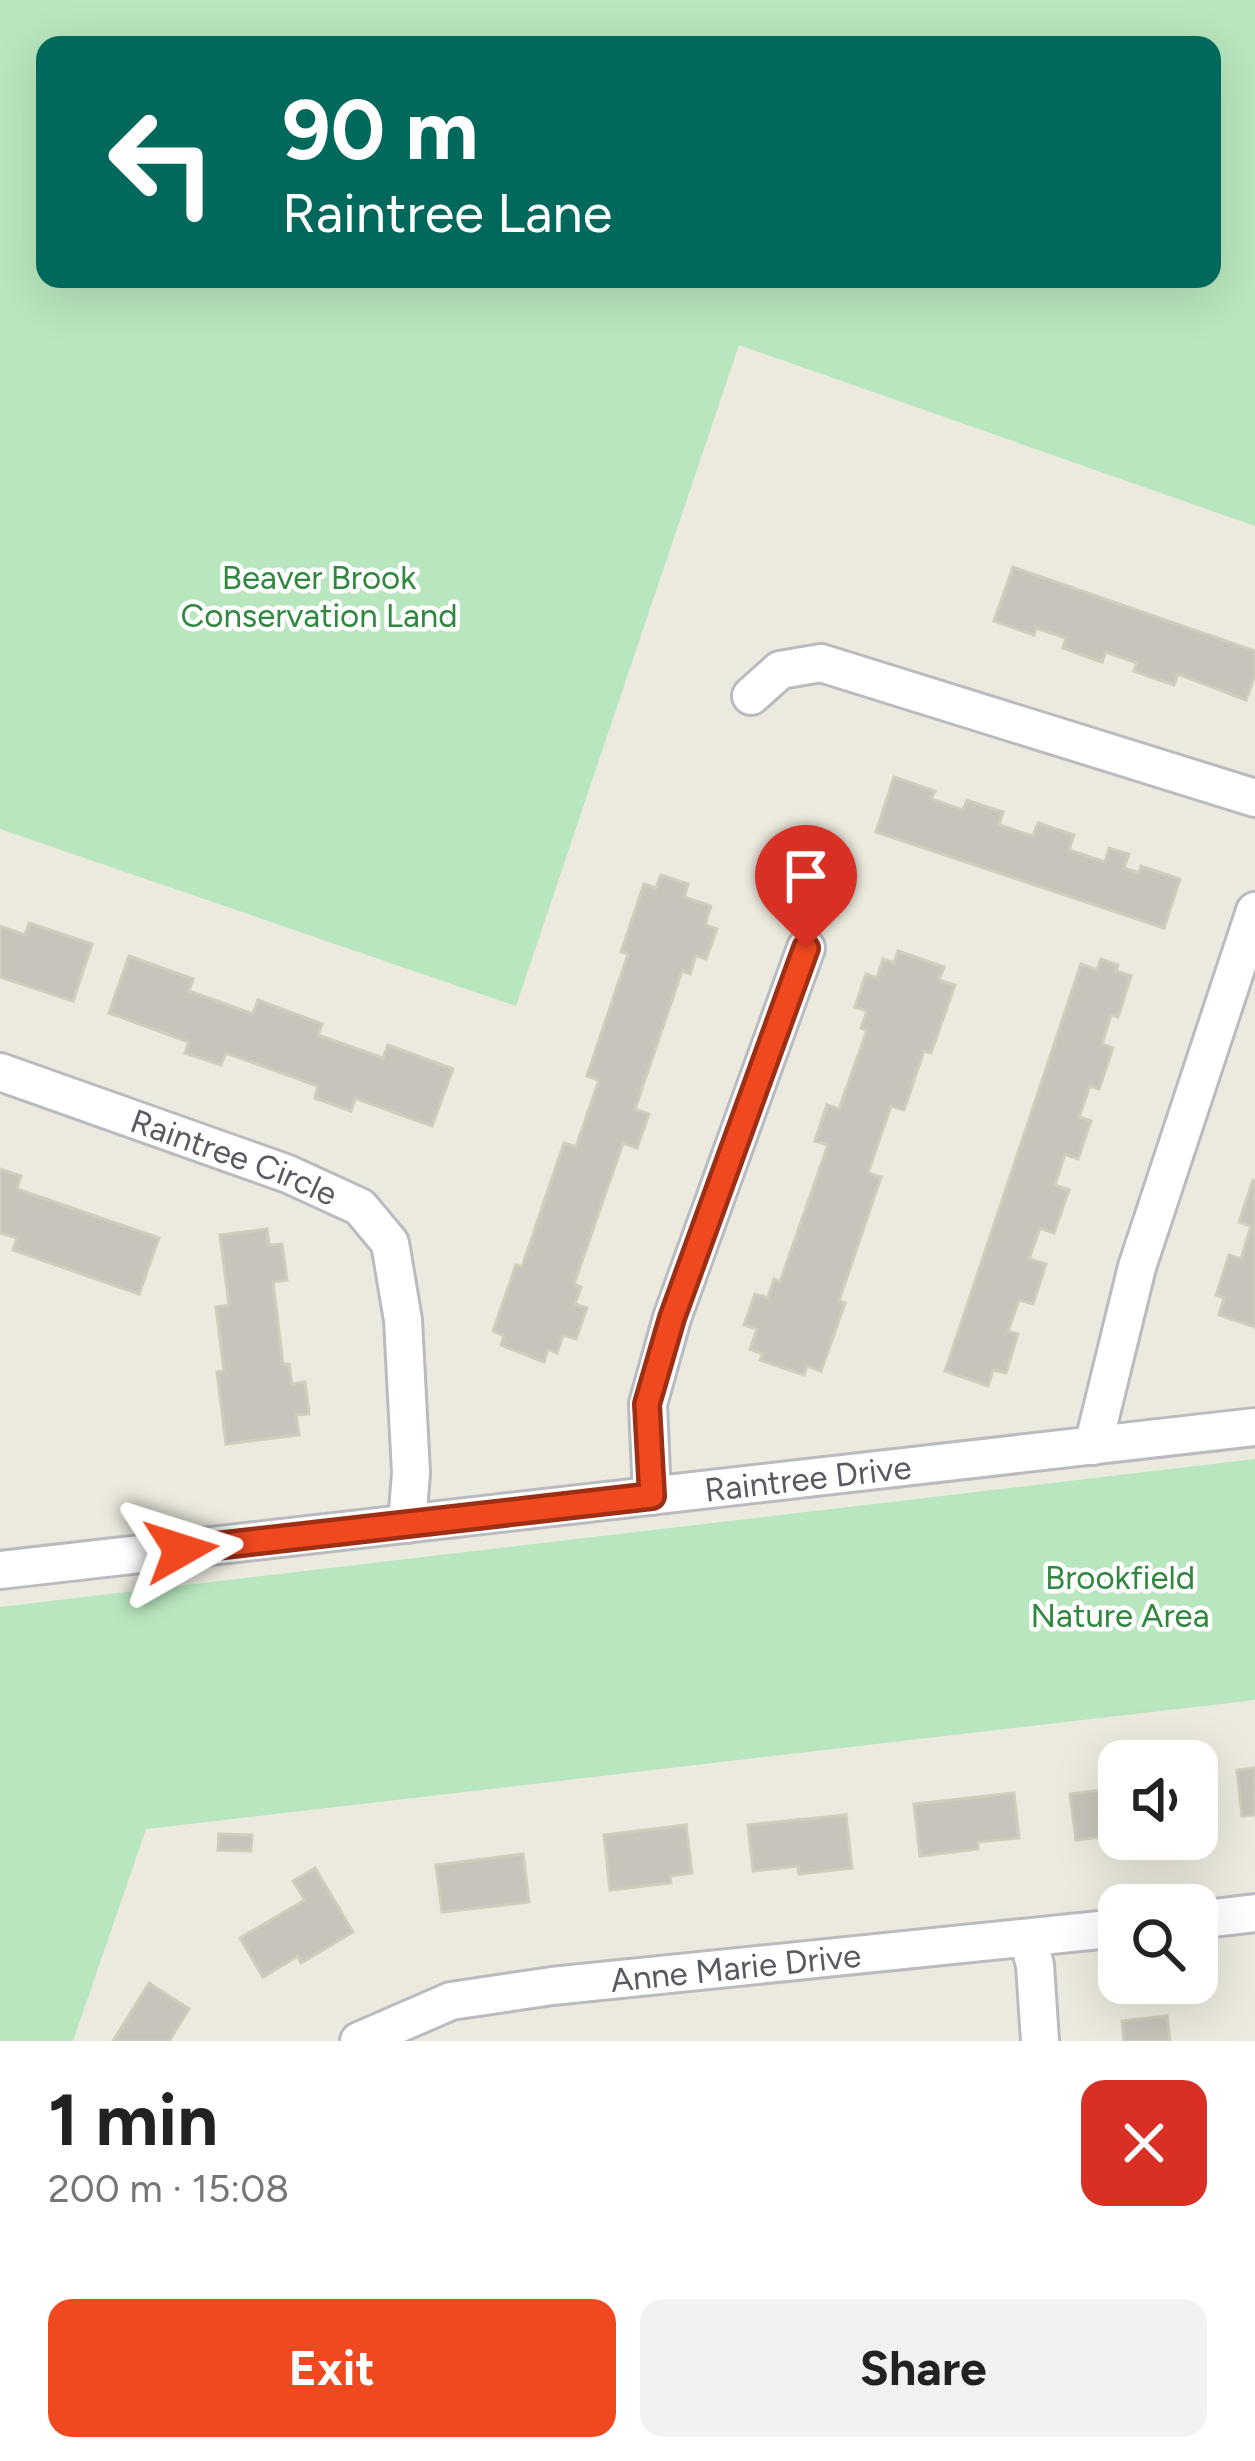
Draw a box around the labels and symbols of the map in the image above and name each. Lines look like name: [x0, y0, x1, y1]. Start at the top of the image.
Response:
park label: Beaver Brook Conservation Land: [180, 558, 458, 635]
pin: [755, 825, 857, 948]
street label: Raintree Circle: [126, 1101, 343, 1214]
street label: Raintree Drive: [702, 1447, 913, 1510]
position arrow: [118, 1487, 244, 1613]
park label: Brookfield Nature Area: [1031, 1558, 1209, 1635]
street label: Anne Marie Drive: [609, 1936, 863, 2000]

